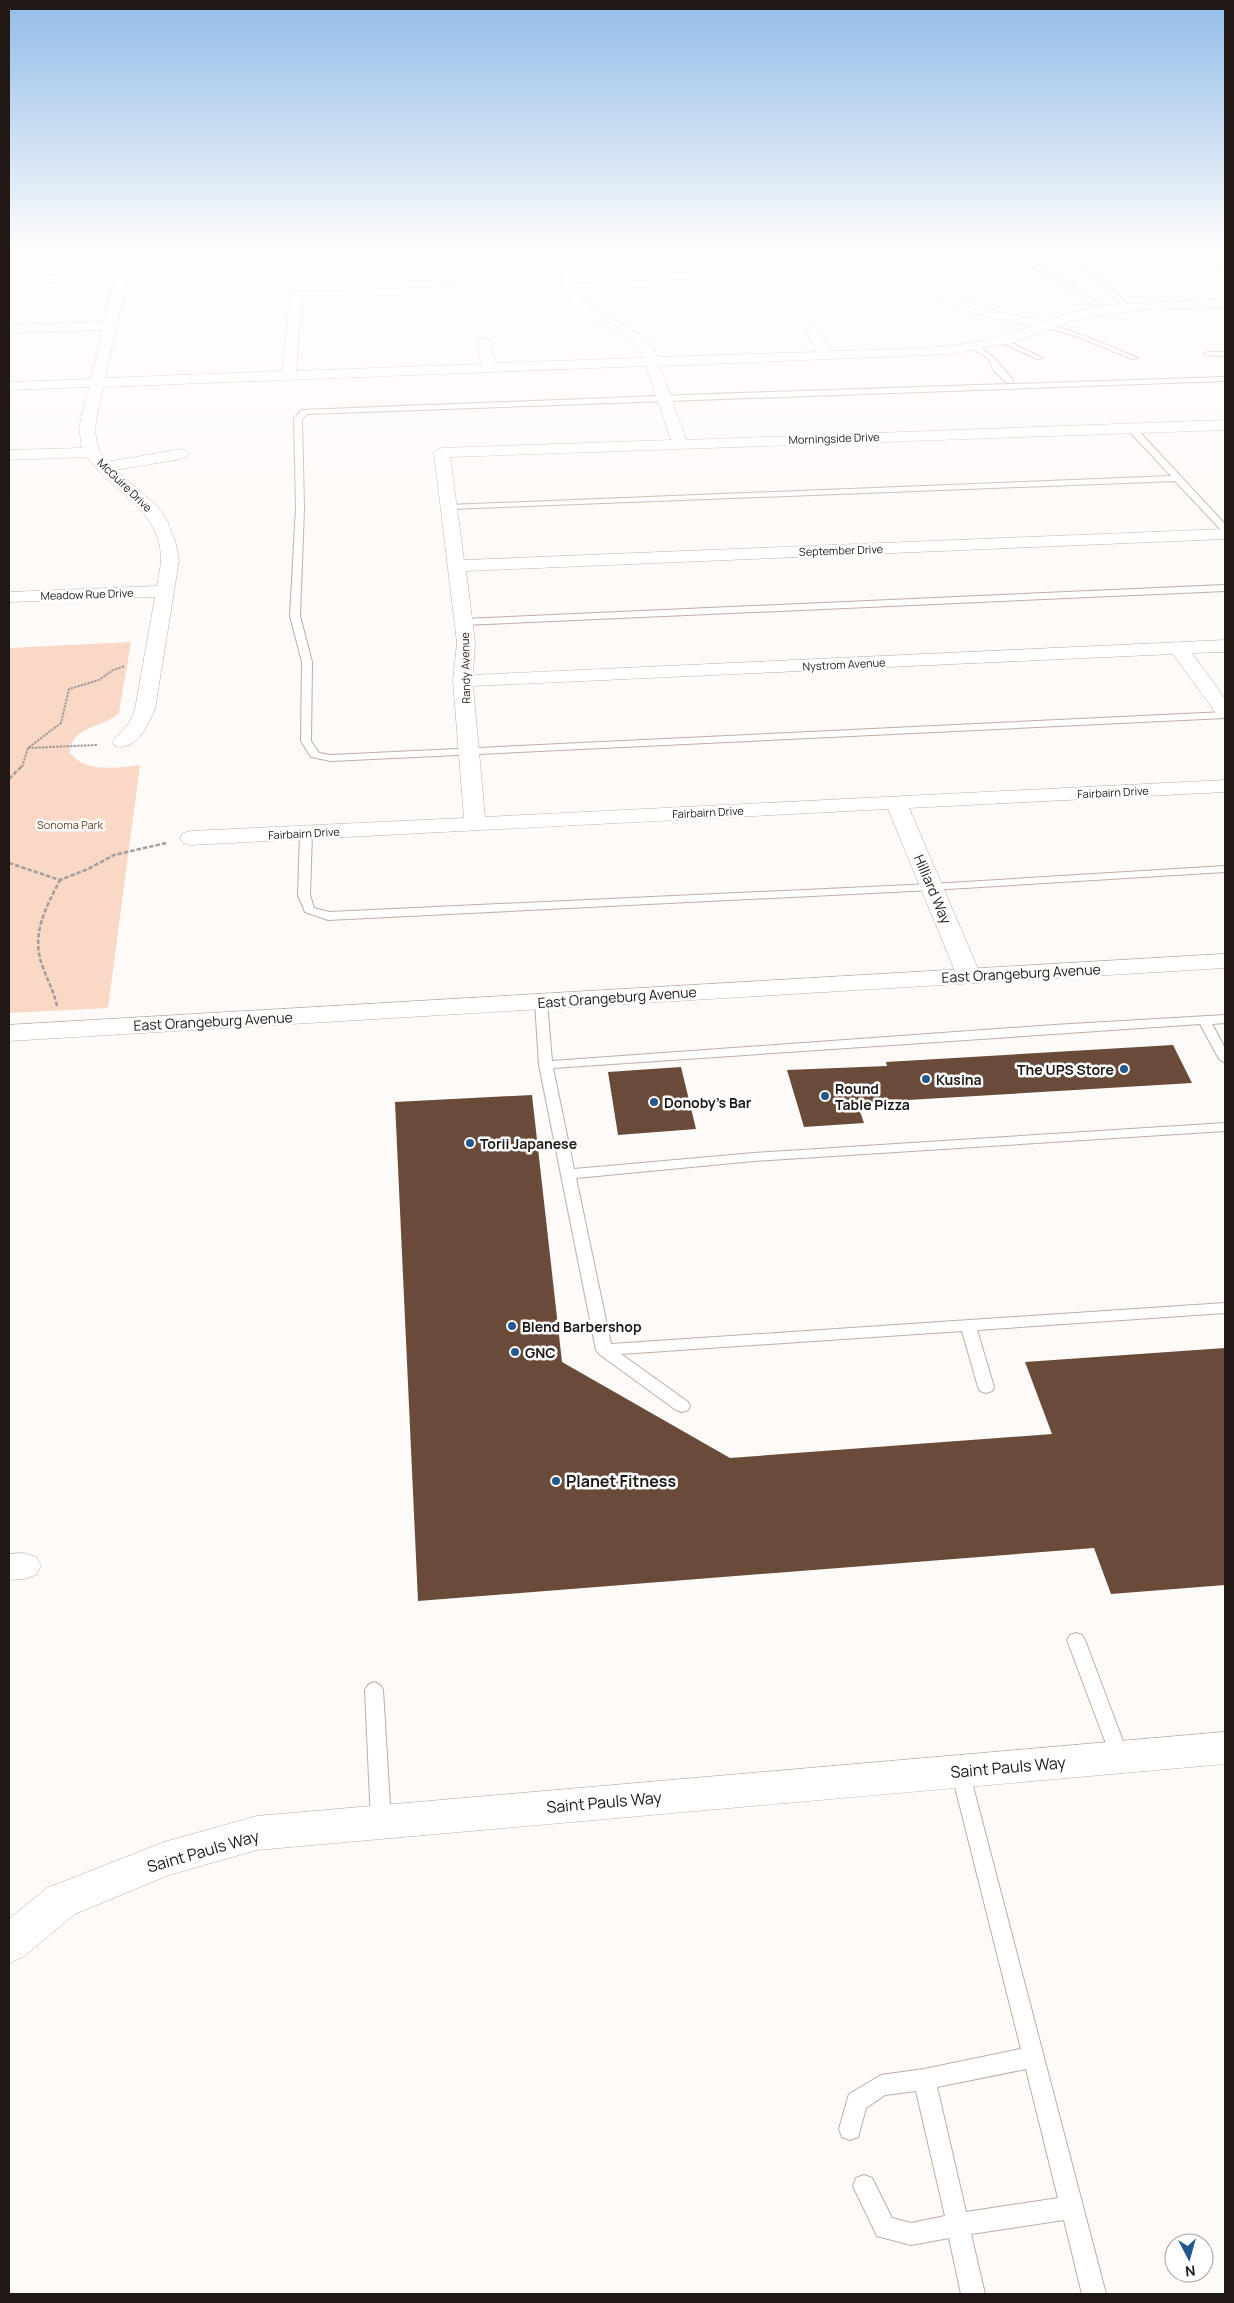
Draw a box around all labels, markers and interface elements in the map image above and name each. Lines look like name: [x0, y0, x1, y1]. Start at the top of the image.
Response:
street label: Morningside Drive: [788, 429, 880, 447]
street label: McGuire Drive: [94, 455, 156, 515]
street label: September Drive: [799, 541, 884, 559]
street label: Meadow Rue Drive: [40, 585, 134, 603]
street label: Randy Avenue: [457, 631, 473, 704]
street label: Nystrom Avenue: [802, 654, 886, 674]
street label: Fairbairn Drive: [1077, 783, 1150, 801]
street label: Fairbairn Drive: [672, 803, 745, 821]
park label: Sonoma Park: [37, 817, 103, 832]
street label: Fairbairn Drive: [268, 824, 341, 842]
street label: Hilliard Way: [910, 851, 956, 927]
street label: East Orangeburg Avenue: [941, 959, 1101, 987]
street label: East Orangeburg Avenue: [537, 982, 697, 1012]
street label: East Orangeburg Avenue: [133, 1007, 293, 1035]
place label: The UPS Store: [1017, 1060, 1114, 1079]
marker: The UPS Store: [1118, 1063, 1130, 1075]
place label: Kusina: [936, 1070, 982, 1089]
marker: Kusina: [920, 1073, 932, 1085]
place label: Round Table Pizza: [835, 1079, 910, 1114]
marker: Round Table Pizza: [819, 1090, 831, 1102]
place label: Donoby's Bar: [664, 1093, 752, 1112]
marker: Donoby's Bar: [648, 1096, 660, 1108]
place label: Torii Japanese: [480, 1134, 577, 1153]
marker: Torii Japanese: [464, 1137, 476, 1149]
place label: Blend Barbershop: [522, 1317, 642, 1336]
marker: Blend Barbershop: [506, 1320, 518, 1332]
place label: GNC: [525, 1343, 556, 1362]
marker: GNC: [509, 1346, 521, 1358]
place label: Planet Fitness: [566, 1470, 677, 1492]
marker: Planet Fitness: [550, 1475, 562, 1487]
street label: Saint Pauls Way: [949, 1751, 1067, 1783]
street label: Saint Pauls Way: [545, 1786, 663, 1818]
street label: Saint Pauls Way: [144, 1824, 262, 1878]
north arrow: [1164, 2233, 1214, 2283]
text: N: [1184, 2261, 1196, 2281]

